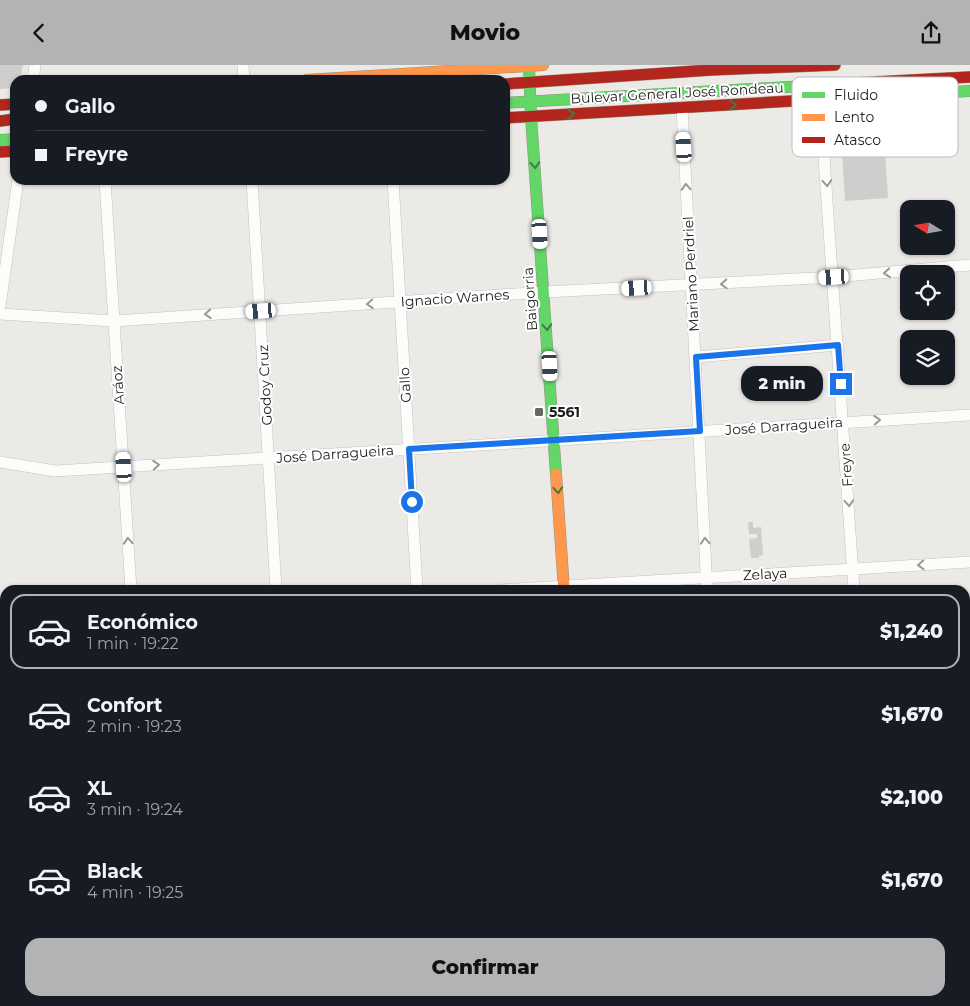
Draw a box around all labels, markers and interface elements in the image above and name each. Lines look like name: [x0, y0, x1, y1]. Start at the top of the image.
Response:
icon: back: [25, 19, 53, 47]
text: Movio: [450, 19, 520, 46]
icon: share: [917, 19, 945, 47]
legend: [792, 77, 958, 157]
street label: Bulevar General José Rondeau: [570, 78, 784, 108]
text: Fluido: [834, 86, 878, 104]
text: Gallo: [65, 95, 115, 118]
one-way arrow: [730, 100, 738, 111]
text: Lento: [834, 108, 874, 126]
one-way arrow: [567, 109, 575, 120]
text: Atasco: [834, 131, 881, 149]
car: [675, 132, 692, 162]
text: Freyre: [65, 143, 128, 166]
one-way arrow: [529, 162, 540, 170]
one-way arrow: [821, 180, 832, 188]
one-way arrow: [681, 183, 692, 191]
north arrow: [900, 200, 955, 255]
map controls: [900, 200, 955, 385]
street label: Mariano Perdriel: [679, 216, 703, 332]
car: [531, 219, 548, 249]
button: locate: [900, 265, 955, 320]
street label: Baigorria: [519, 266, 541, 332]
one-way arrow: [882, 267, 890, 278]
car: [818, 269, 849, 285]
one-way arrow: [720, 278, 728, 289]
car: [621, 280, 652, 296]
street label: Ignacio Warnes: [400, 285, 510, 311]
one-way arrow: [366, 298, 374, 309]
car: [245, 302, 276, 320]
one-way arrow: [204, 309, 212, 320]
one-way arrow: [541, 324, 552, 332]
button: layers: [900, 330, 955, 385]
street label: Godoy Cruz: [254, 344, 276, 426]
car: [541, 351, 558, 381]
street label: Aráoz: [108, 365, 128, 405]
street label: Gallo: [395, 367, 415, 403]
callout: 2 min: [741, 367, 824, 401]
route end: [830, 373, 852, 395]
text: 2 min: [758, 374, 806, 393]
place label: 5561: [549, 403, 580, 421]
marker: 5561: [533, 406, 545, 418]
street label: José Darragueira: [724, 413, 843, 439]
one-way arrow: [873, 415, 881, 426]
street label: José Darragueira: [275, 441, 394, 467]
street label: Freyre: [835, 442, 857, 488]
car: [115, 452, 132, 482]
one-way arrow: [152, 459, 160, 470]
one-way arrow: [552, 486, 563, 494]
route start: [401, 491, 423, 513]
one-way arrow: [843, 499, 854, 507]
one-way arrow: [123, 537, 134, 545]
one-way arrow: [700, 537, 710, 545]
one-way arrow: [917, 559, 925, 570]
street label: Zelaya: [742, 564, 788, 584]
icon: car: [27, 609, 72, 654]
text: Económico: [87, 611, 198, 634]
text: $1,240: [880, 620, 943, 643]
text: 1 min · 19:22: [87, 634, 179, 653]
icon: car: [27, 692, 72, 737]
text: Confort: [87, 694, 162, 717]
text: $1,670: [881, 703, 943, 726]
text: 2 min · 19:23: [87, 717, 182, 736]
icon: car: [27, 775, 72, 820]
text: XL: [87, 777, 112, 800]
text: $2,100: [880, 786, 943, 809]
text: 3 min · 19:24: [87, 800, 183, 819]
icon: car: [27, 858, 72, 903]
text: Black: [87, 860, 143, 883]
text: $1,670: [881, 869, 943, 892]
text: 4 min · 19:25: [87, 883, 183, 902]
button: Confirmar: [25, 938, 945, 996]

